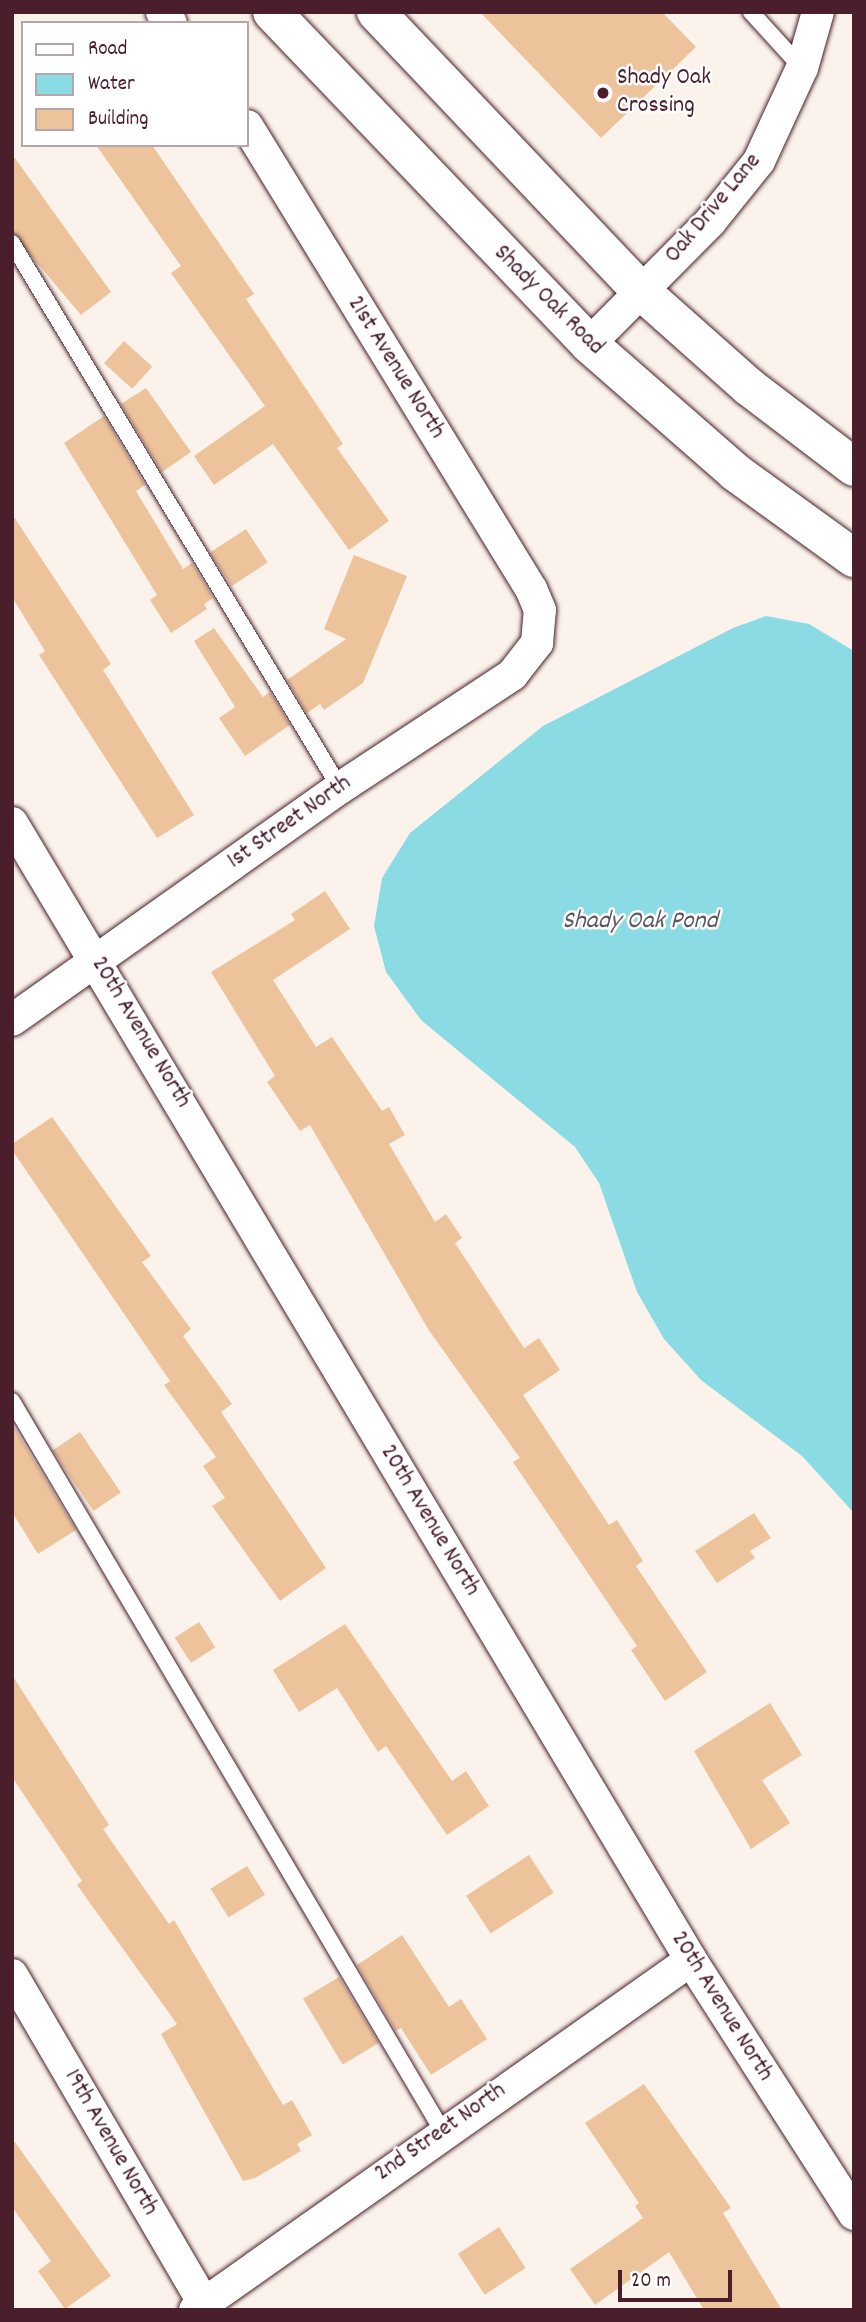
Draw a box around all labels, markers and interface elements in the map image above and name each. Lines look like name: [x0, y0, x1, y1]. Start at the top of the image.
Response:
legend: [21, 21, 248, 147]
text: Road: [88, 35, 127, 65]
place label: Shady Oak Crossing: [617, 65, 711, 121]
text: Water: [88, 70, 135, 100]
marker: Shady Oak Crossing: [595, 85, 611, 101]
text: Building: [88, 105, 148, 135]
street label: Oak Drive Lane: [660, 148, 768, 270]
street label: Shady Oak Road: [487, 240, 609, 362]
street label: 21st Avenue North: [340, 291, 450, 445]
street label: 1st Street North: [222, 770, 358, 876]
water label: Shady Oak Pond: [562, 906, 718, 938]
street label: 20th Avenue North: [84, 952, 196, 1114]
street label: 20th Avenue North: [373, 1440, 485, 1602]
street label: 20th Avenue North: [663, 1927, 779, 2087]
street label: 19th Avenue North: [57, 2065, 163, 2221]
street label: 2nd Street North: [370, 2077, 512, 2189]
scale bar: [621, 2256, 735, 2300]
text: 20 m: [631, 2267, 671, 2297]

